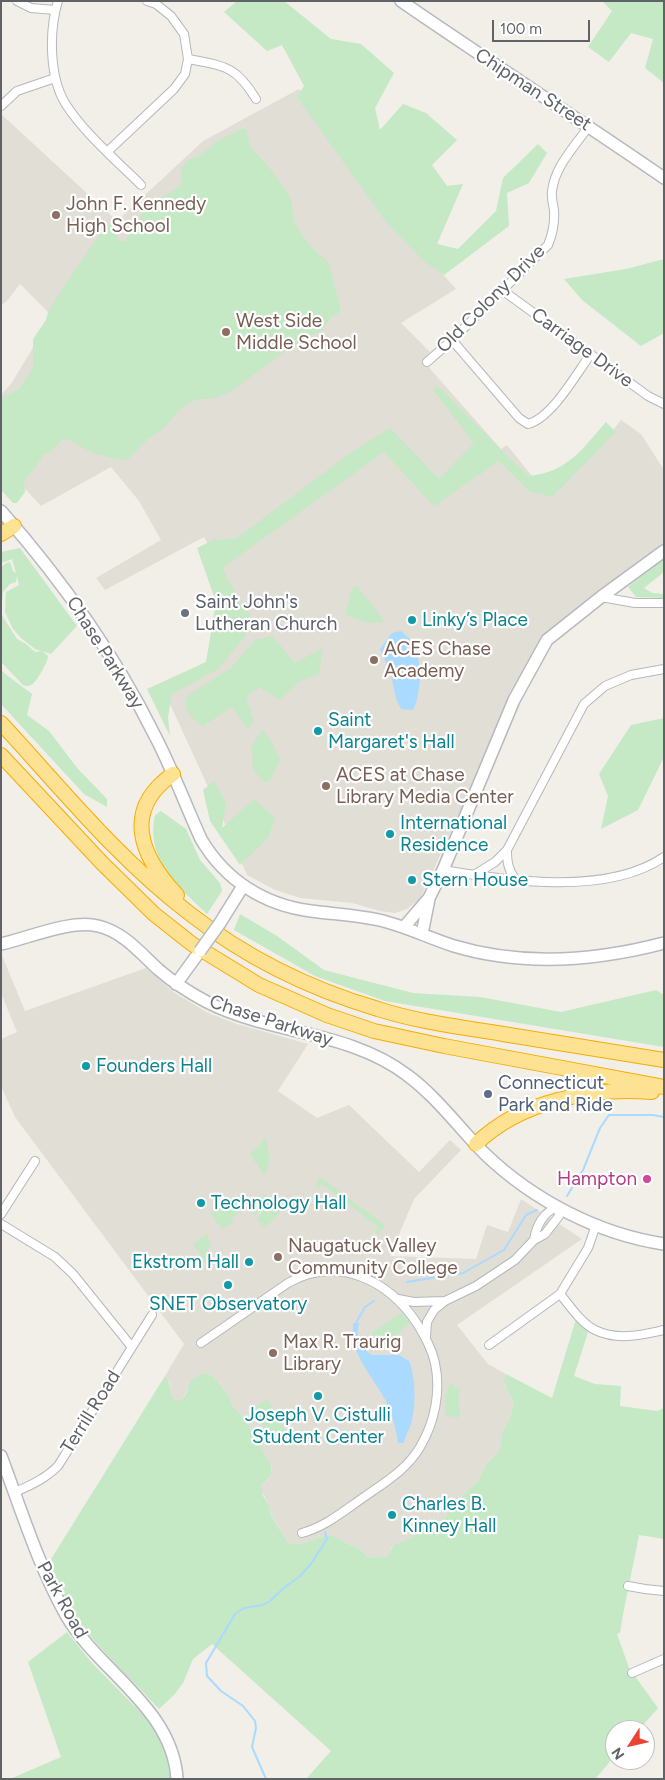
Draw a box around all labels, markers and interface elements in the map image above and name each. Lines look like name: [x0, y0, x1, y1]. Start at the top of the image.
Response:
scale bar: [495, 10, 592, 42]
text: 100 m: [500, 20, 542, 38]
street label: Chipman Street: [470, 44, 596, 136]
place label: John F. Kennedy High School: [66, 193, 206, 237]
marker: John F. Kennedy High School: [50, 209, 62, 221]
street label: Old Colony Drive: [432, 240, 550, 358]
street label: Carriage Drive: [527, 303, 637, 393]
place label: West Side Middle School: [236, 310, 357, 354]
marker: West Side Middle School: [220, 326, 232, 338]
place label: Saint John's Lutheran Church: [195, 591, 337, 635]
street label: Chase Parkway: [61, 593, 149, 713]
marker: Saint John's Lutheran Church: [179, 607, 191, 619]
place label: Linky’s Place: [422, 609, 528, 631]
marker: Linky’s Place: [406, 614, 418, 626]
place label: ACES Chase Academy: [384, 638, 491, 682]
marker: ACES Chase Academy: [368, 654, 380, 666]
place label: Saint Margaret's Hall: [328, 709, 455, 753]
marker: Saint Margaret's Hall: [312, 725, 324, 737]
place label: ACES at Chase Library Media Center: [336, 764, 514, 808]
marker: ACES at Chase Library Media Center: [320, 780, 332, 792]
place label: International Residence: [400, 812, 507, 856]
marker: International Residence: [384, 828, 396, 840]
place label: Stern House: [422, 869, 528, 891]
marker: Stern House: [406, 874, 418, 886]
street label: Chase Parkway: [206, 990, 336, 1052]
place label: Founders Hall: [96, 1055, 212, 1077]
marker: Founders Hall: [80, 1060, 92, 1072]
place label: Connecticut Park and Ride: [498, 1072, 613, 1116]
marker: Connecticut Park and Ride: [482, 1088, 494, 1100]
place label: Hampton: [557, 1168, 637, 1190]
marker: Hampton: [641, 1173, 653, 1185]
place label: Technology Hall: [211, 1192, 347, 1214]
marker: Technology Hall: [195, 1197, 207, 1209]
place label: Naugatuck Valley Community College: [288, 1235, 458, 1279]
place label: Ekstrom Hall: [132, 1251, 239, 1273]
marker: Naugatuck Valley Community College: [272, 1251, 284, 1263]
marker: Ekstrom Hall: [243, 1256, 255, 1268]
marker: SNET Observatory: [222, 1279, 234, 1291]
place label: SNET Observatory: [149, 1293, 307, 1315]
place label: Max R. Traurig Library: [283, 1331, 401, 1375]
marker: Max R. Traurig Library: [267, 1347, 279, 1359]
street label: Terrill Road: [56, 1366, 126, 1458]
marker: Joseph V. Cistulli Student Center: [312, 1390, 324, 1402]
place label: Joseph V. Cistulli Student Center: [245, 1404, 391, 1448]
place label: Charles B. Kinney Hall: [402, 1493, 496, 1537]
marker: Charles B. Kinney Hall: [386, 1509, 398, 1521]
street label: Park Road: [32, 1557, 92, 1643]
north arrow: [605, 1720, 655, 1770]
text: N: [608, 1744, 628, 1763]

